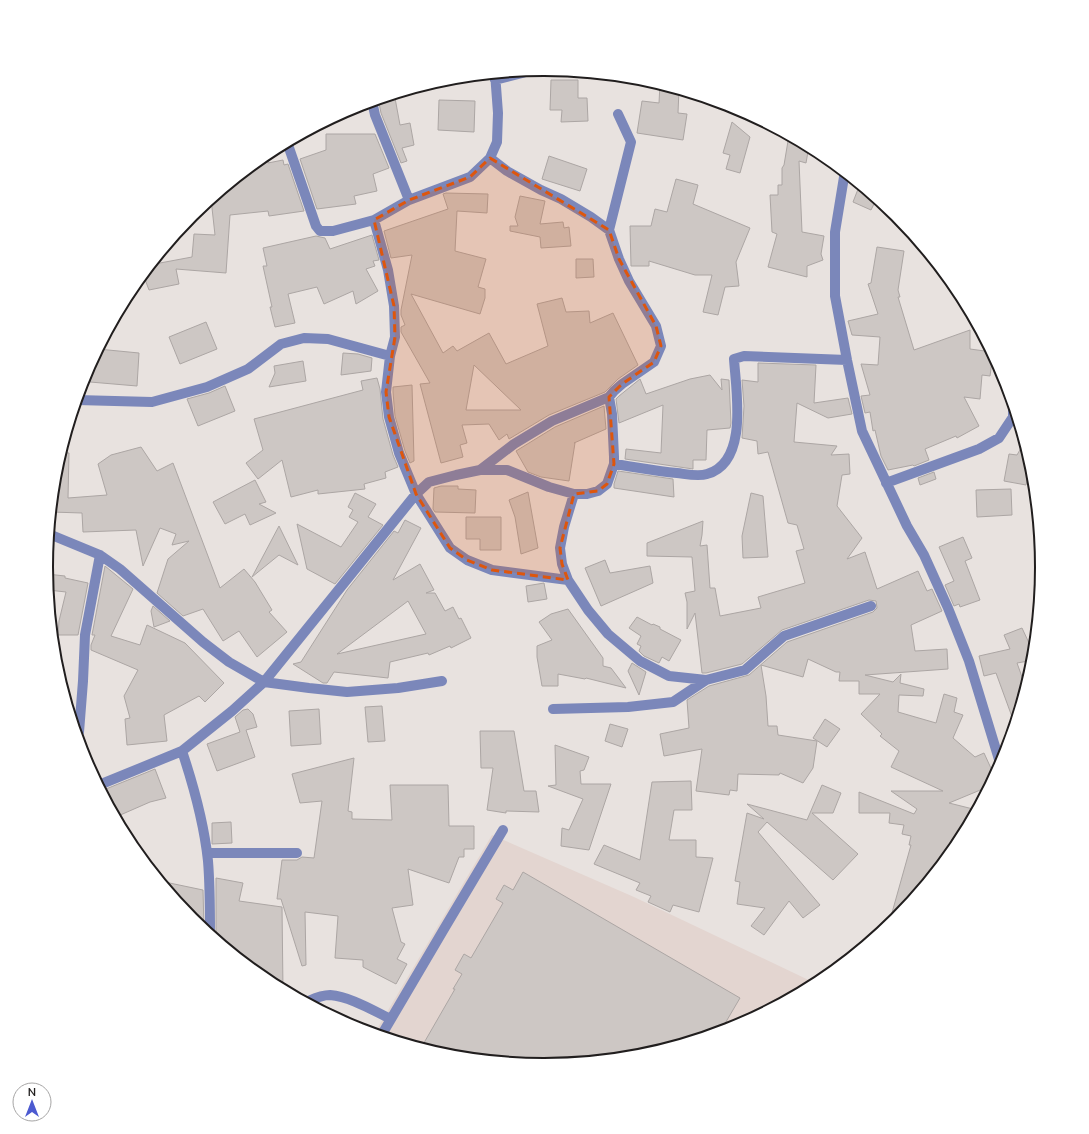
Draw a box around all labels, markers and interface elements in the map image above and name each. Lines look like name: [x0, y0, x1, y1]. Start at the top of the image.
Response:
north arrow: [12, 1082, 52, 1122]
text: N: [28, 1085, 36, 1099]

